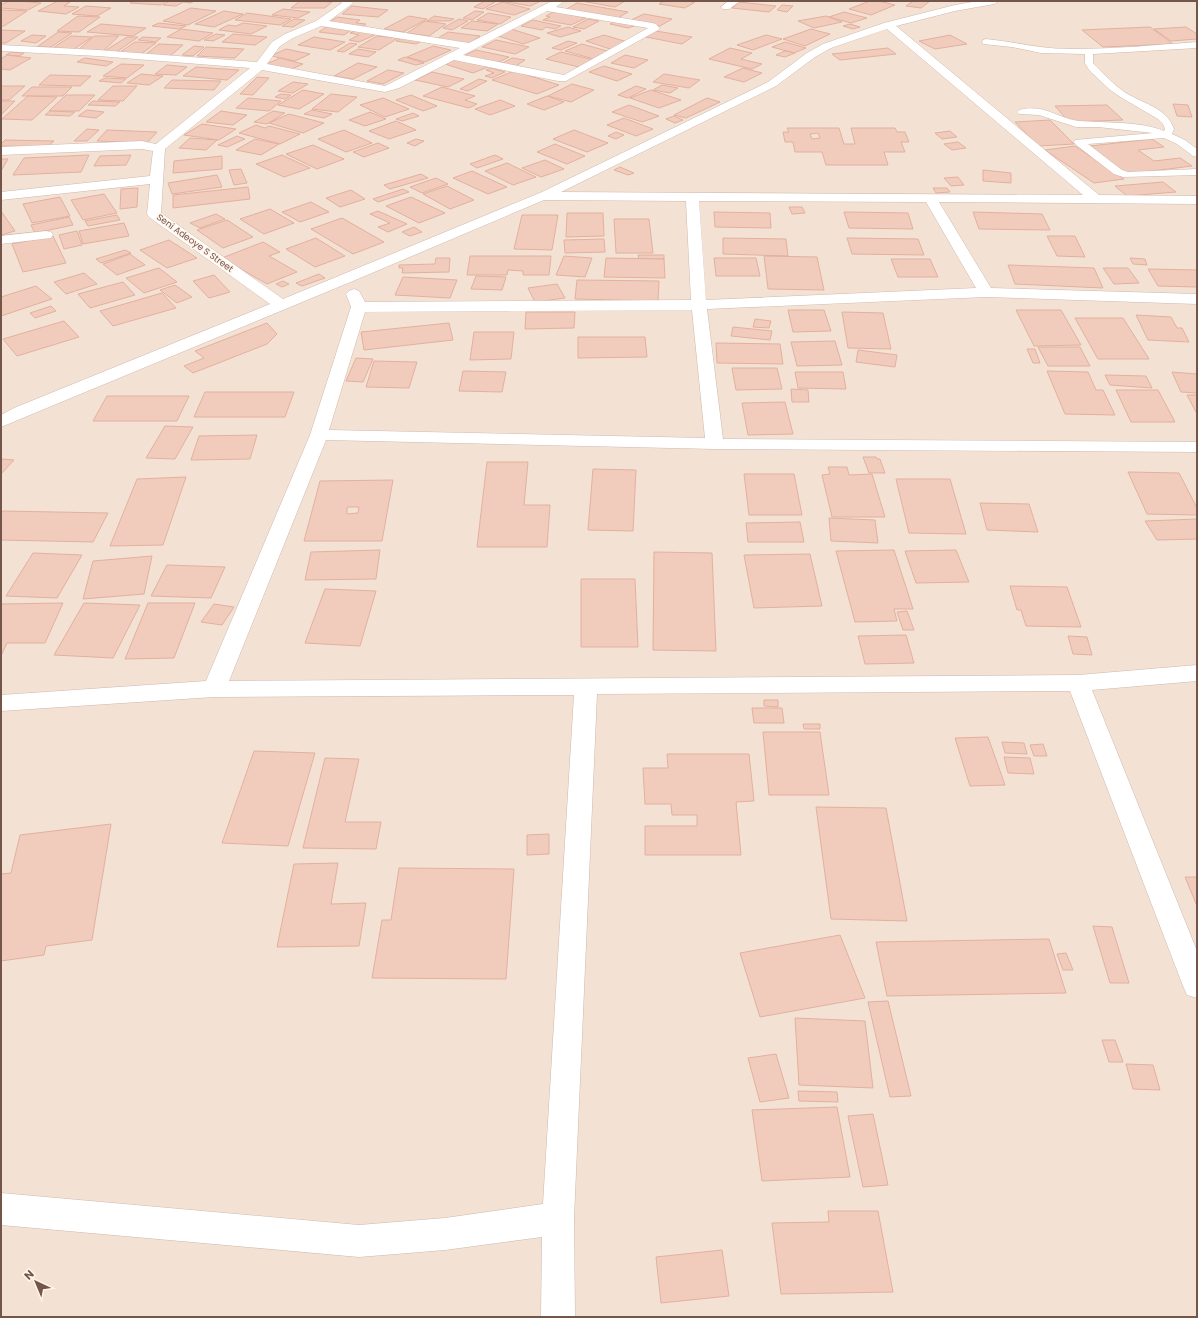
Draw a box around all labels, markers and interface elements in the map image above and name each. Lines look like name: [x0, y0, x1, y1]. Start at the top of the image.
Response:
street label: Seni Adeoye S Street: [154, 211, 236, 275]
north arrow: [16, 1262, 56, 1302]
text: N: [21, 1266, 38, 1283]

